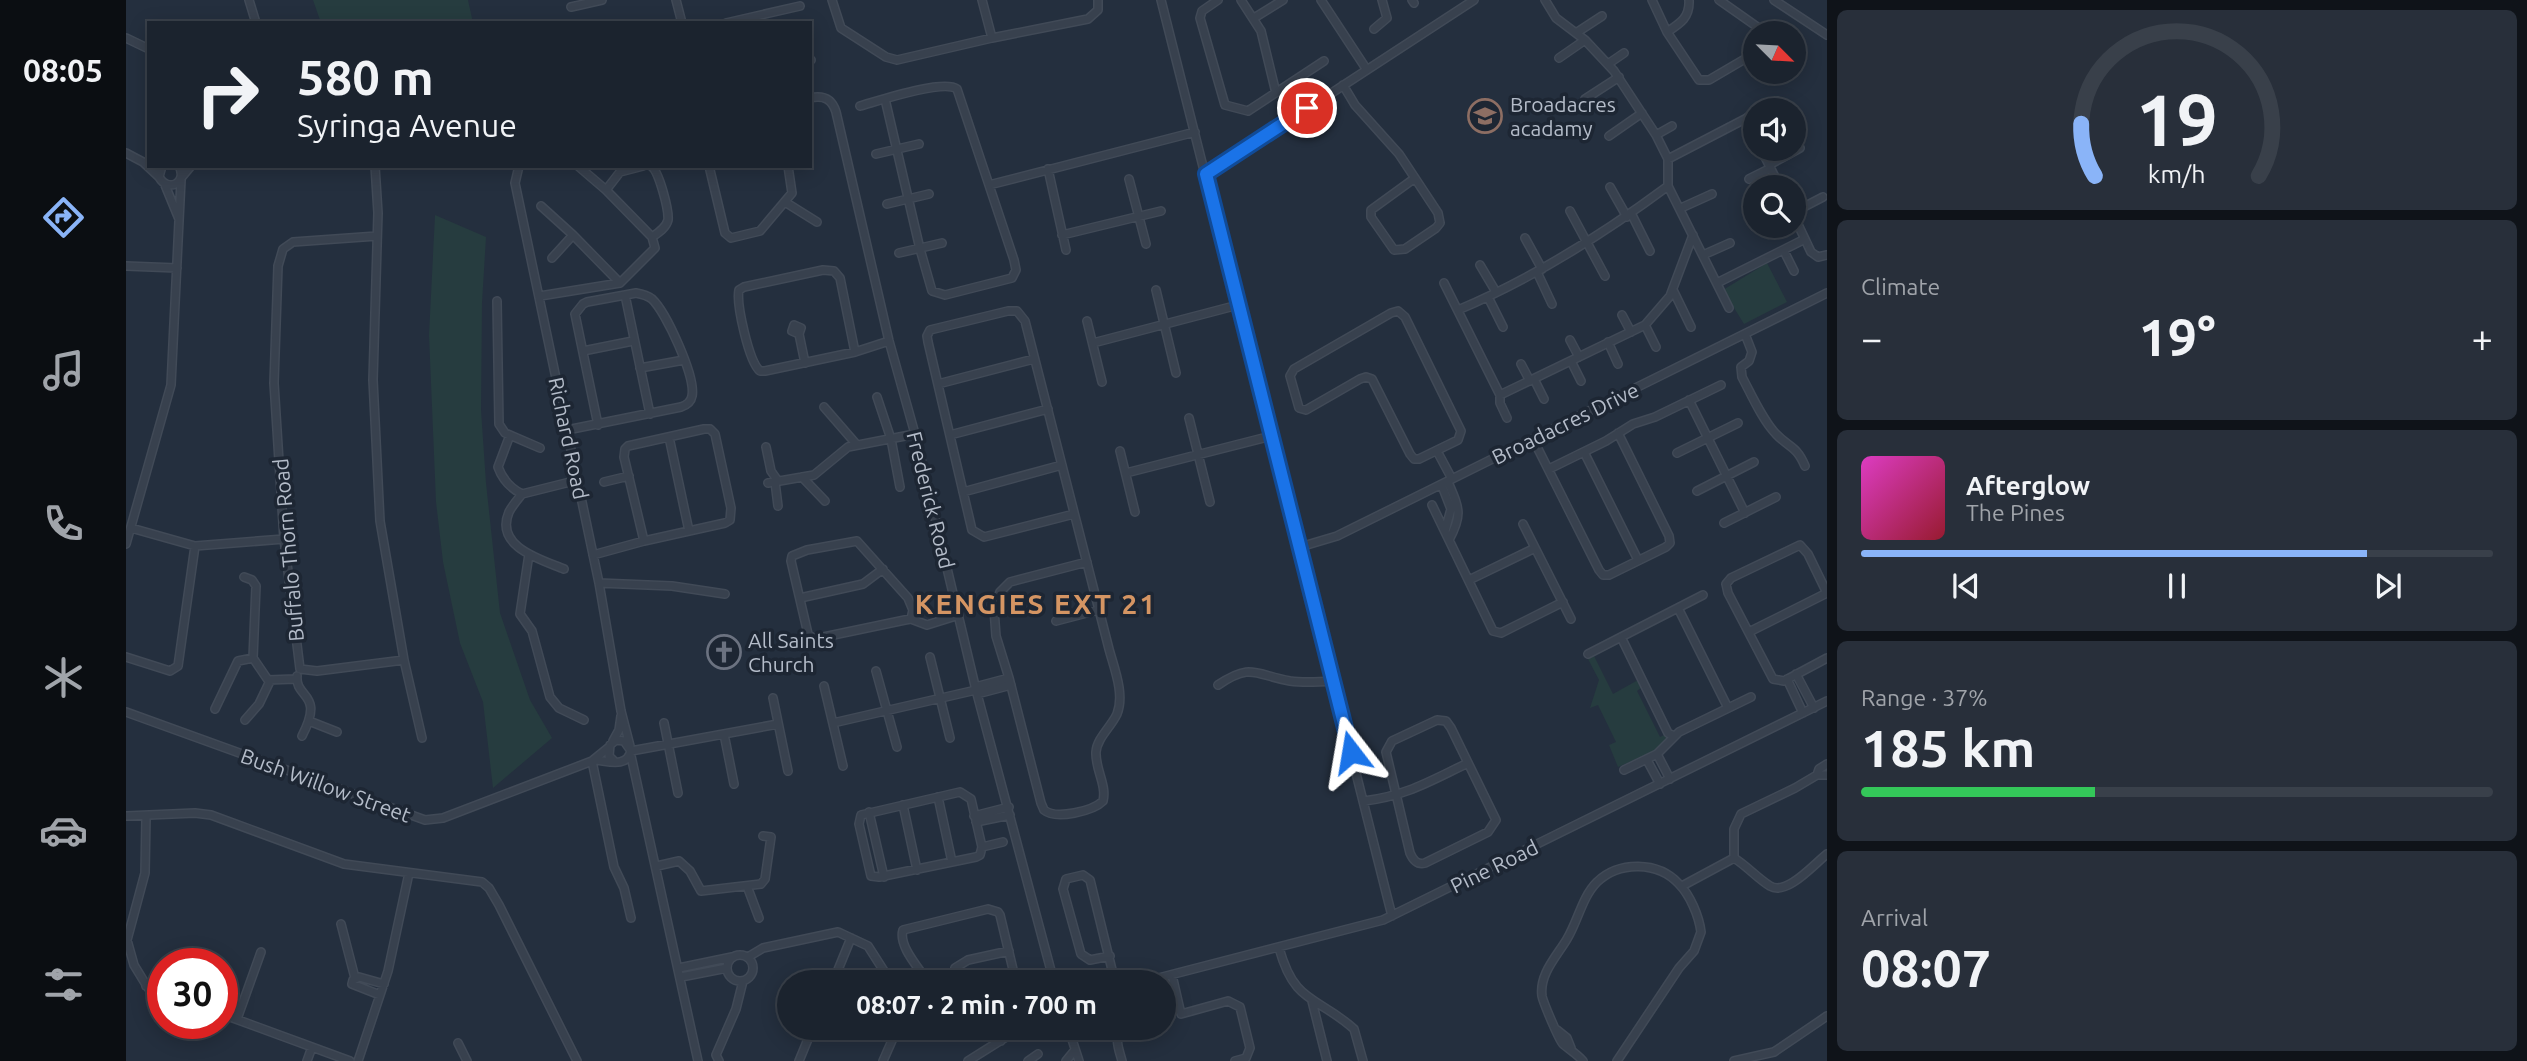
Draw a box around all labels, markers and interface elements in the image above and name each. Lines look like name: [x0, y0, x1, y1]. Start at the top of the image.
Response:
north arrow: [1743, 21, 1806, 84]
map controls: [1743, 21, 1806, 238]
icon: right: [182, 49, 273, 140]
text: 580 m: [297, 49, 434, 104]
text: 08:05: [23, 52, 103, 88]
pin: [1277, 78, 1337, 138]
text: 19: [2136, 78, 2218, 160]
icon: arrive: [1288, 89, 1326, 127]
place label: Broadacres acadamy: [1510, 92, 1616, 140]
school or university icon: Broadacres acadamy: [1466, 97, 1504, 135]
button: sound: [1743, 98, 1806, 161]
text: Syringa Avenue: [297, 107, 517, 143]
text: km/h: [2148, 160, 2206, 188]
button: search: [1743, 175, 1806, 238]
icon: directions: [39, 193, 88, 242]
text: Climate: [1861, 274, 1940, 299]
text: 19°: [2138, 308, 2216, 366]
text: −: [1861, 317, 1882, 359]
text: +: [2472, 317, 2493, 359]
icon: music: [39, 346, 88, 395]
street label: Richard Road: [544, 375, 594, 501]
street label: Broadacres Drive: [1488, 377, 1642, 469]
street label: Frederick Road: [902, 429, 960, 571]
street label: Buffalo Thorn Road: [268, 457, 308, 643]
text: Afterglow: [1966, 471, 2090, 500]
icon: phone: [39, 499, 88, 548]
text: The Pines: [1966, 500, 2065, 525]
icon: previous: [1947, 567, 1985, 605]
icon: pause: [2158, 567, 2196, 605]
icon: next: [2369, 567, 2407, 605]
district label: KENGIES EXT 21: [915, 588, 1157, 619]
place label: All Saints Church: [748, 628, 834, 676]
church icon: All Saints Church: [705, 633, 743, 671]
icon: climate: [39, 653, 88, 702]
text: Range · 37%: [1861, 685, 1988, 710]
position arrow: [1314, 715, 1388, 789]
text: 185 km: [1861, 719, 2035, 777]
street label: Bush Willow Street: [238, 743, 414, 827]
icon: car: [39, 806, 88, 855]
street label: Pine Road: [1446, 835, 1542, 897]
text: Arrival: [1861, 905, 1928, 930]
text: 08:07: [1861, 939, 1991, 997]
speed limit sign: 30: [147, 948, 238, 1039]
icon: filters: [39, 960, 88, 1009]
text: 08:07 · 2 min · 700 m: [856, 990, 1097, 1019]

